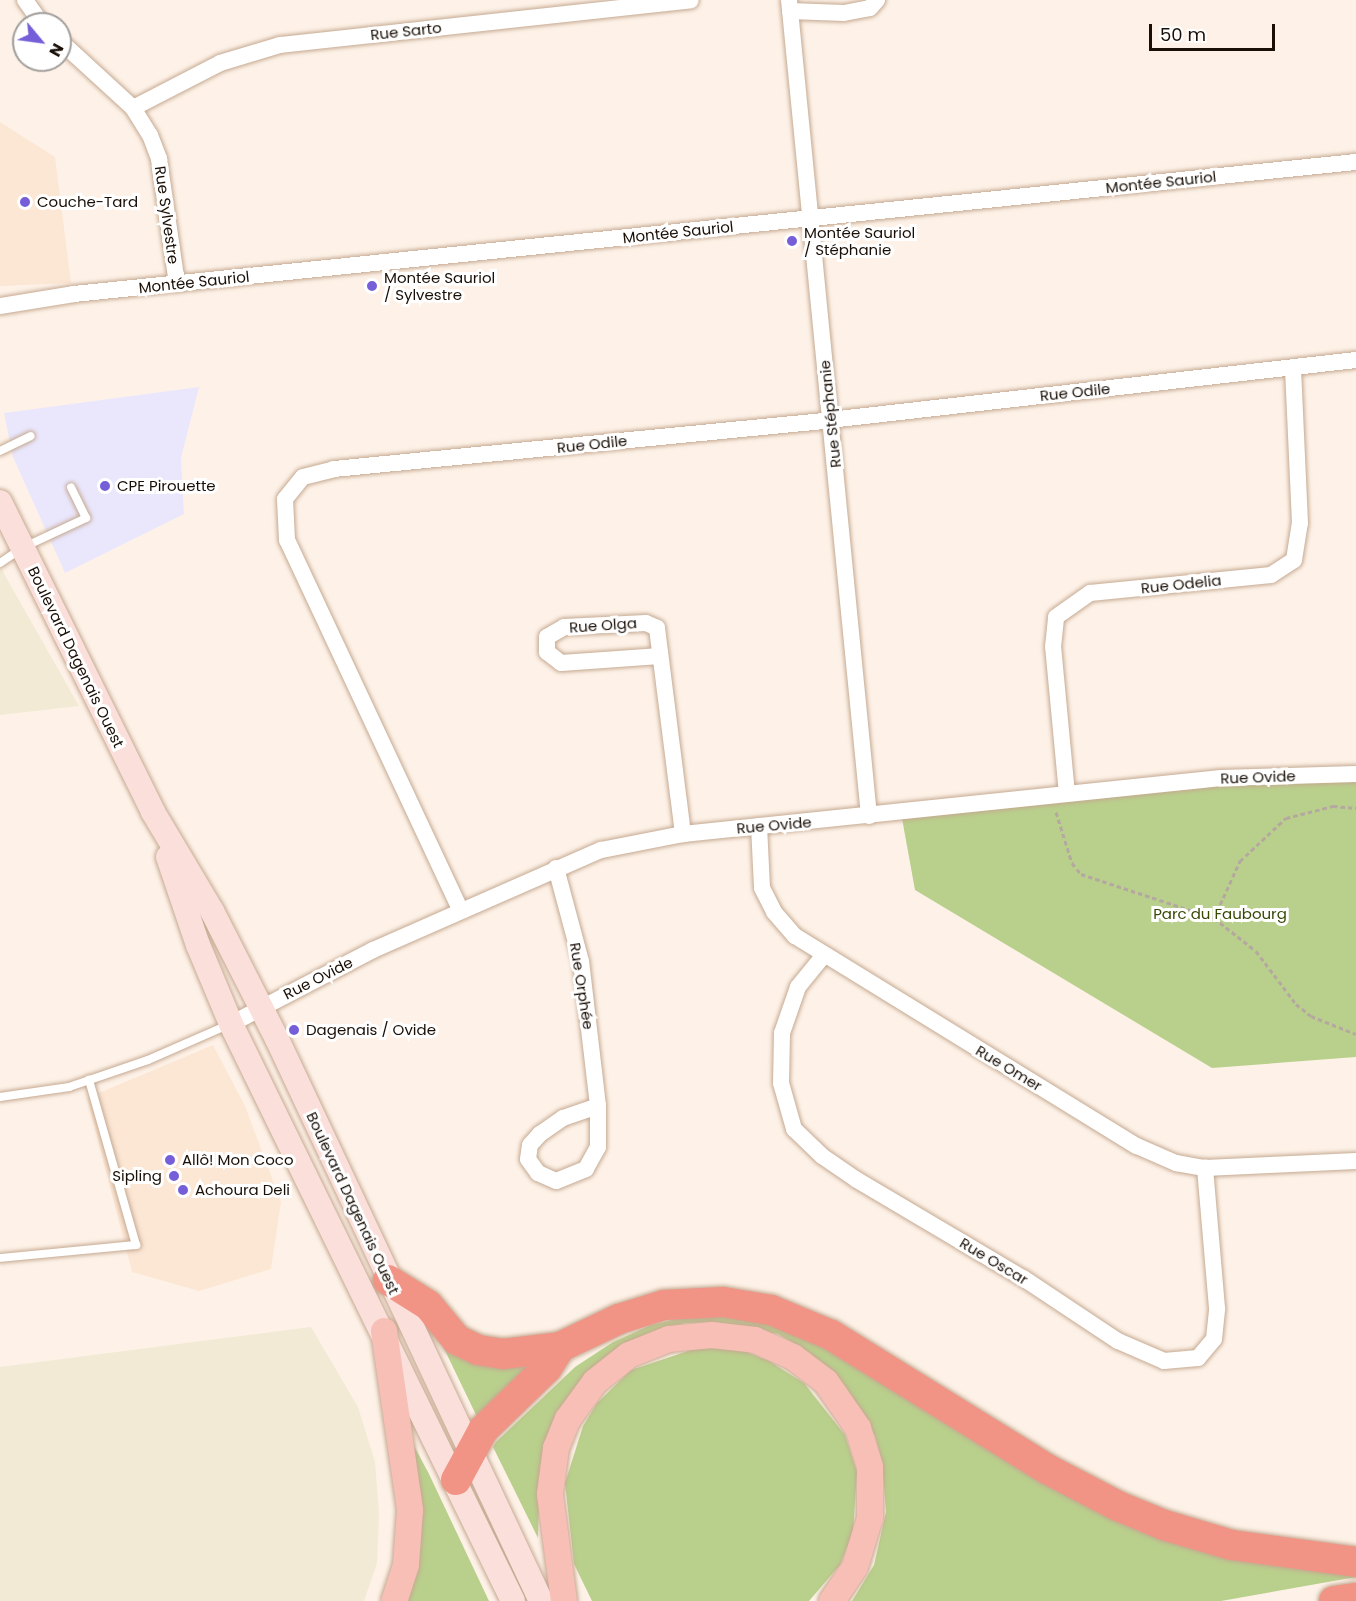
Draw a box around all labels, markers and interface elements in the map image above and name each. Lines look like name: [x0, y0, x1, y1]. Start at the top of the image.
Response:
north arrow: [12, 12, 72, 72]
scale bar: [1152, 12, 1278, 50]
street label: Rue Sarto: [369, 18, 443, 44]
text: 50 m: [1160, 22, 1206, 47]
text: N: [43, 39, 69, 61]
street label: Rue Sylvestre: [151, 165, 183, 265]
street label: Montée Sauriol: [1105, 167, 1217, 197]
place label: Couche-Tard: [37, 193, 138, 211]
marker: Couche-Tard: [18, 195, 32, 209]
street label: Montée Sauriol: [622, 217, 734, 247]
place label: Montée Sauriol / Stéphanie: [804, 223, 915, 258]
marker: Montée Sauriol / Stéphanie: [785, 234, 799, 248]
street label: Montée Sauriol: [138, 267, 250, 297]
place label: Montée Sauriol / Sylvestre: [384, 268, 495, 303]
marker: Montée Sauriol / Sylvestre: [365, 279, 379, 293]
street label: Rue Stéphanie: [815, 359, 845, 469]
street label: Rue Odile: [1039, 379, 1111, 405]
street label: Rue Odile: [556, 431, 628, 457]
place label: CPE Pirouette: [117, 477, 216, 495]
marker: CPE Pirouette: [98, 479, 112, 493]
street label: Boulevard Dagenais Ouest: [24, 564, 128, 750]
street label: Rue Odelia: [1140, 571, 1222, 597]
street label: Rue Olga: [569, 614, 637, 636]
street label: Rue Ovide: [1220, 767, 1296, 787]
street label: Rue Ovide: [736, 813, 812, 837]
park label: Parc du Faubourg: [1153, 905, 1287, 923]
street label: Rue Orphée: [566, 941, 598, 1031]
street label: Rue Ovide: [280, 953, 356, 1003]
place label: Dagenais / Ovide: [306, 1021, 436, 1039]
marker: Dagenais / Ovide: [287, 1023, 301, 1037]
street label: Rue Omer: [973, 1041, 1045, 1095]
street label: Boulevard Dagenais Ouest: [303, 1109, 403, 1297]
place label: Allô! Mon Coco: [182, 1151, 294, 1169]
marker: Allô! Mon Coco: [163, 1153, 177, 1167]
place label: Sipling: [112, 1167, 162, 1185]
marker: Sipling: [167, 1169, 181, 1183]
place label: Achoura Deli: [195, 1181, 290, 1199]
marker: Achoura Deli: [176, 1183, 190, 1197]
street label: Rue Oscar: [957, 1234, 1031, 1288]

